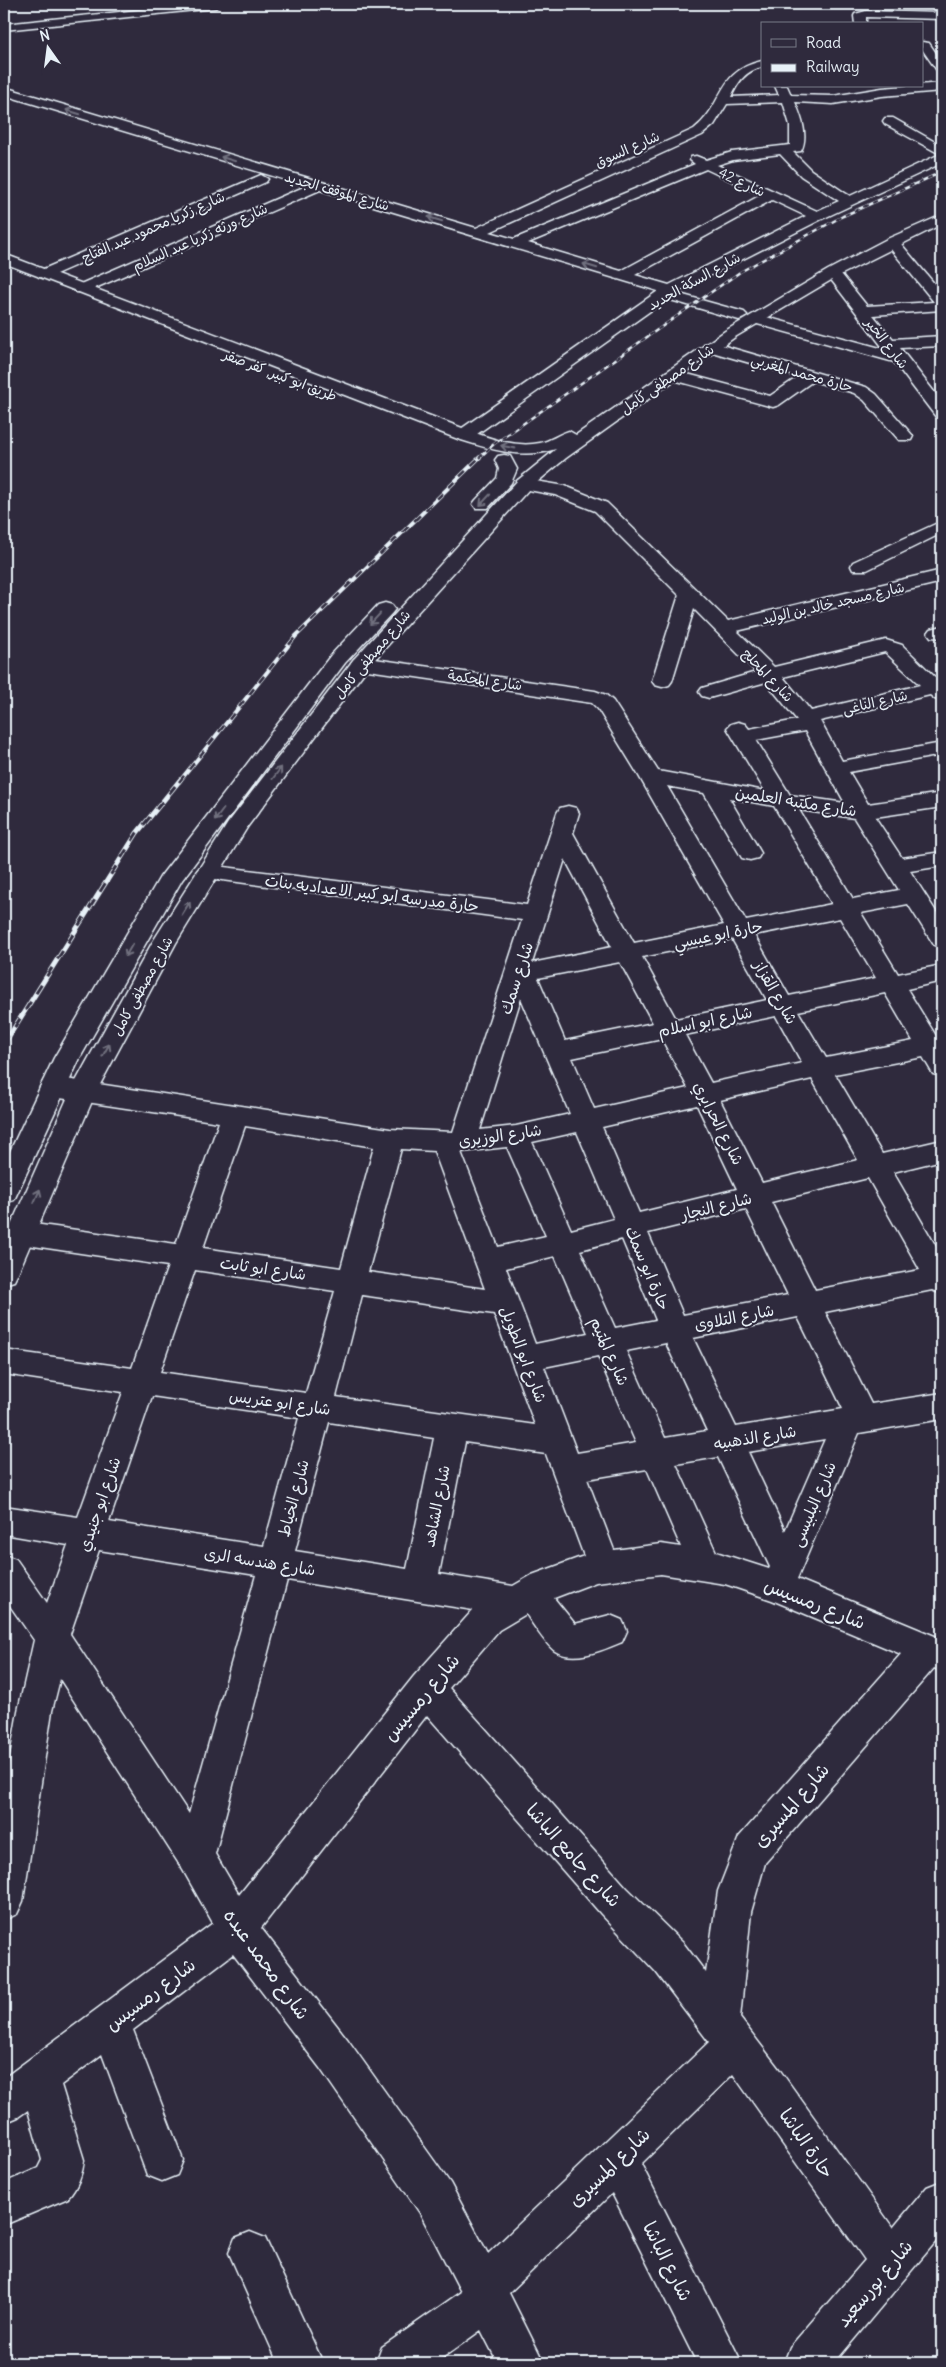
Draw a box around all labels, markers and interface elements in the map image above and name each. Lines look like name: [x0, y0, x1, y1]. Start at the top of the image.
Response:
north arrow: [22, 22, 72, 72]
legend: [761, 22, 924, 88]
text: N: [38, 25, 52, 45]
text: Road: [806, 33, 841, 52]
text: Railway: [806, 57, 860, 76]
one-way arrow: [65, 106, 81, 116]
street label: شارع السوق: [592, 127, 663, 172]
one-way arrow: [221, 153, 237, 163]
street label: شارع 42: [715, 163, 768, 202]
street label: شارع الموقف الجديد: [282, 167, 392, 216]
street label: شارع زكريا محمود عبد الفتاح: [78, 187, 228, 268]
street label: شارع ورثه زكريا عبد السلام: [130, 199, 271, 277]
one-way arrow: [427, 214, 443, 224]
street label: شارع السكة الحديد: [645, 248, 744, 315]
one-way arrow: [583, 261, 599, 270]
street label: شارع الخير: [860, 313, 913, 373]
street label: شارع مصطفى كامل: [617, 340, 718, 419]
street label: طريق ابو كبير, كفر صقر: [220, 345, 340, 405]
street label: حارة محمد المغربي: [748, 350, 855, 400]
one-way arrow: [500, 442, 516, 452]
one-way arrow: [479, 494, 491, 506]
street label: شارع مسجد خالد بن الوليد: [760, 578, 906, 629]
street label: شارع مصطفى كامل: [330, 606, 415, 703]
one-way arrow: [369, 613, 381, 626]
street label: شارع المحلج: [738, 644, 797, 706]
street label: شارع المحكمة: [446, 666, 523, 695]
street label: شارع الناغى: [841, 686, 910, 719]
one-way arrow: [271, 767, 282, 780]
street label: شارع مكتبه العلمين: [734, 782, 858, 822]
one-way arrow: [214, 808, 225, 821]
street label: حارة مدرسه ابو كبير الاعداديه بنات: [264, 870, 480, 917]
one-way arrow: [181, 901, 192, 915]
street label: حارة ابو عيسي: [672, 916, 765, 957]
street label: شارع مصطفى كامل: [107, 933, 178, 1039]
street label: شارع سمك: [495, 939, 539, 1017]
one-way arrow: [124, 942, 134, 957]
street label: شارع القزاز: [747, 955, 802, 1029]
street label: شارع ابو اسلام: [656, 1001, 755, 1044]
one-way arrow: [102, 1043, 112, 1057]
street label: شارع الحرايري: [688, 1078, 749, 1169]
street label: شارع الوزيرى: [457, 1119, 543, 1153]
street label: شارع النجار: [676, 1188, 754, 1227]
one-way arrow: [32, 1189, 42, 1204]
street label: حارة ابو سمك: [620, 1223, 675, 1313]
street label: شارع ابو ثابت: [218, 1252, 307, 1286]
street label: شارع التلاوى: [692, 1299, 776, 1337]
street label: شارع ابو الطويل: [494, 1303, 552, 1406]
street label: شارع المتيم: [583, 1314, 634, 1390]
street label: شارع ابو عتريس: [228, 1385, 332, 1421]
street label: شارع الذهبيه: [712, 1421, 798, 1455]
street label: شارع ابو جنيدي: [73, 1454, 126, 1555]
street label: شارع الخياط: [273, 1457, 315, 1539]
street label: شارع البلبيسى: [786, 1458, 842, 1550]
street label: شارع الشاهد: [418, 1463, 456, 1549]
street label: شارع هندسه الرى: [203, 1542, 317, 1582]
street label: شارع رمسيس: [760, 1572, 869, 1636]
street label: شارع رمسيس: [377, 1648, 466, 1747]
street label: شارع المسيرى: [748, 1758, 836, 1854]
street label: شارع جامع الباشا: [520, 1798, 627, 1913]
street label: شارع محمد عبده: [217, 1904, 315, 2025]
street label: شارع رمسيس: [100, 1952, 201, 2037]
street label: حارة الباشا: [774, 2103, 840, 2183]
street label: شارع المسيرى: [563, 2122, 656, 2213]
street label: شارع الباشا: [636, 2217, 698, 2306]
street label: شارع بورسعيد: [830, 2234, 919, 2333]

